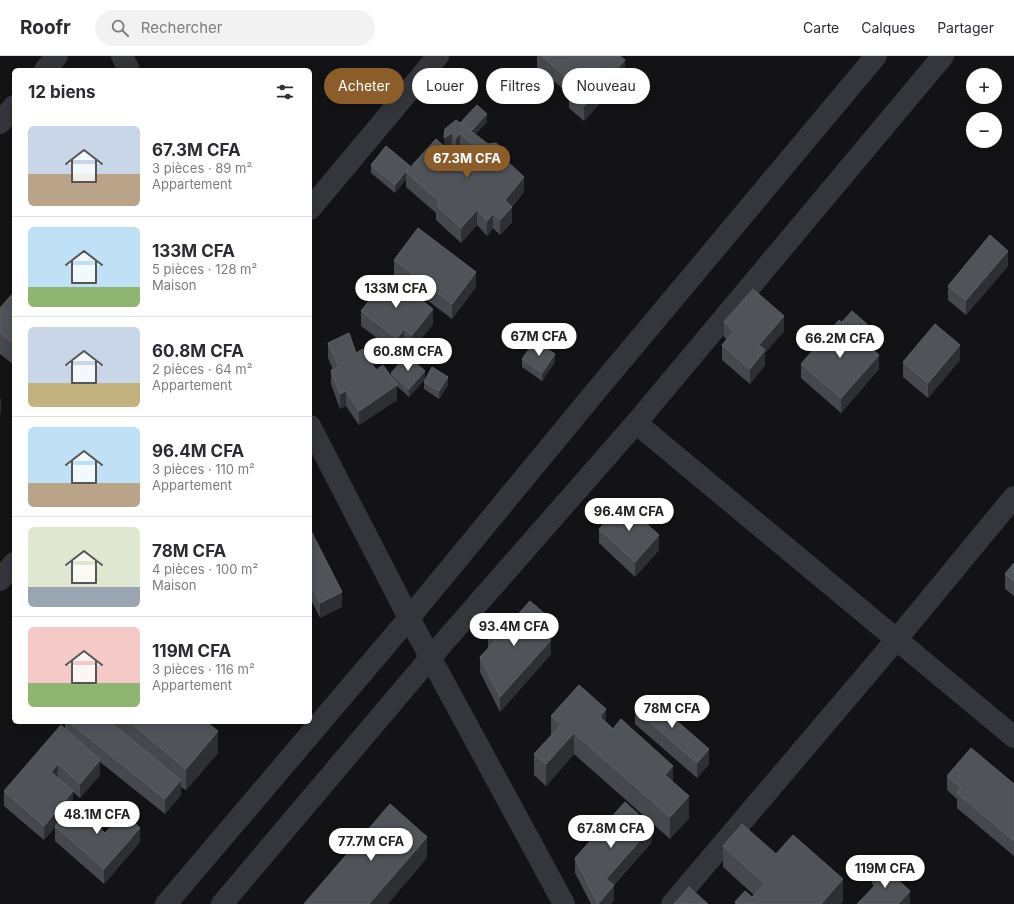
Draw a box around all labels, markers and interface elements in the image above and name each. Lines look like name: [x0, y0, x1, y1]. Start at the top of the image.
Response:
search box: [95, 10, 375, 46]
text: Roofr: [20, 16, 71, 39]
icon: search: [109, 17, 131, 39]
text: Rechercher: [141, 18, 222, 37]
text: Carte: [803, 19, 839, 36]
text: Calques: [861, 19, 915, 36]
text: Partager: [937, 19, 994, 36]
chip: Acheter: [324, 68, 404, 104]
chip: Louer: [412, 68, 478, 104]
chip: Filtres: [486, 68, 554, 104]
chip: Nouveau: [562, 68, 650, 104]
map controls: [966, 68, 1002, 148]
button: +: [966, 68, 1002, 104]
icon: filters: [274, 81, 296, 103]
text: 12 biens: [28, 82, 96, 102]
button: −: [966, 112, 1002, 148]
text: 67.3M CFA: [152, 140, 241, 160]
icon: home: [60, 142, 108, 190]
pin: 67.3M CFA: [421, 145, 513, 179]
text: 67.3M CFA: [433, 150, 501, 166]
text: 3 pièces · 89 m²: [152, 160, 252, 176]
text: Appartement: [152, 176, 232, 192]
text: 133M CFA: [152, 241, 235, 261]
icon: home: [60, 243, 108, 291]
text: 5 pièces · 128 m²: [152, 261, 257, 277]
pin: 133M CFA: [355, 275, 437, 309]
text: Maison: [152, 277, 197, 293]
text: 133M CFA: [364, 280, 428, 296]
pin: 67M CFA: [502, 323, 576, 357]
pin: 66.2M CFA: [794, 325, 886, 359]
text: 67M CFA: [511, 328, 567, 344]
text: 66.2M CFA: [805, 330, 875, 346]
pin: 60.8M CFA: [362, 338, 454, 372]
text: 60.8M CFA: [152, 341, 244, 361]
icon: home: [60, 343, 108, 391]
text: 60.8M CFA: [373, 343, 443, 359]
text: 2 pièces · 64 m²: [152, 361, 252, 377]
text: Appartement: [152, 377, 232, 393]
text: 96.4M CFA: [152, 441, 244, 461]
icon: home: [60, 443, 108, 491]
text: 3 pièces · 110 m²: [152, 461, 255, 477]
text: Appartement: [152, 477, 232, 493]
pin: 96.4M CFA: [583, 498, 675, 532]
text: 96.4M CFA: [594, 503, 664, 519]
text: 78M CFA: [152, 541, 226, 561]
icon: home: [60, 543, 108, 591]
text: 4 pièces · 100 m²: [152, 561, 258, 577]
text: Maison: [152, 577, 197, 593]
pin: 93.4M CFA: [468, 613, 560, 647]
text: 93.4M CFA: [479, 618, 549, 634]
text: 119M CFA: [152, 641, 231, 661]
icon: home: [60, 643, 108, 691]
text: 3 pièces · 116 m²: [152, 661, 255, 677]
text: Appartement: [152, 677, 232, 693]
pin: 78M CFA: [635, 695, 709, 729]
text: 78M CFA: [644, 700, 700, 716]
pin: 48.1M CFA: [51, 801, 143, 835]
text: 48.1M CFA: [64, 806, 130, 822]
pin: 67.8M CFA: [565, 815, 657, 849]
text: 67.8M CFA: [577, 820, 645, 836]
pin: 77.7M CFA: [325, 828, 417, 862]
text: 77.7M CFA: [338, 833, 404, 849]
pin: 119M CFA: [844, 855, 926, 889]
text: 119M CFA: [855, 860, 915, 876]

